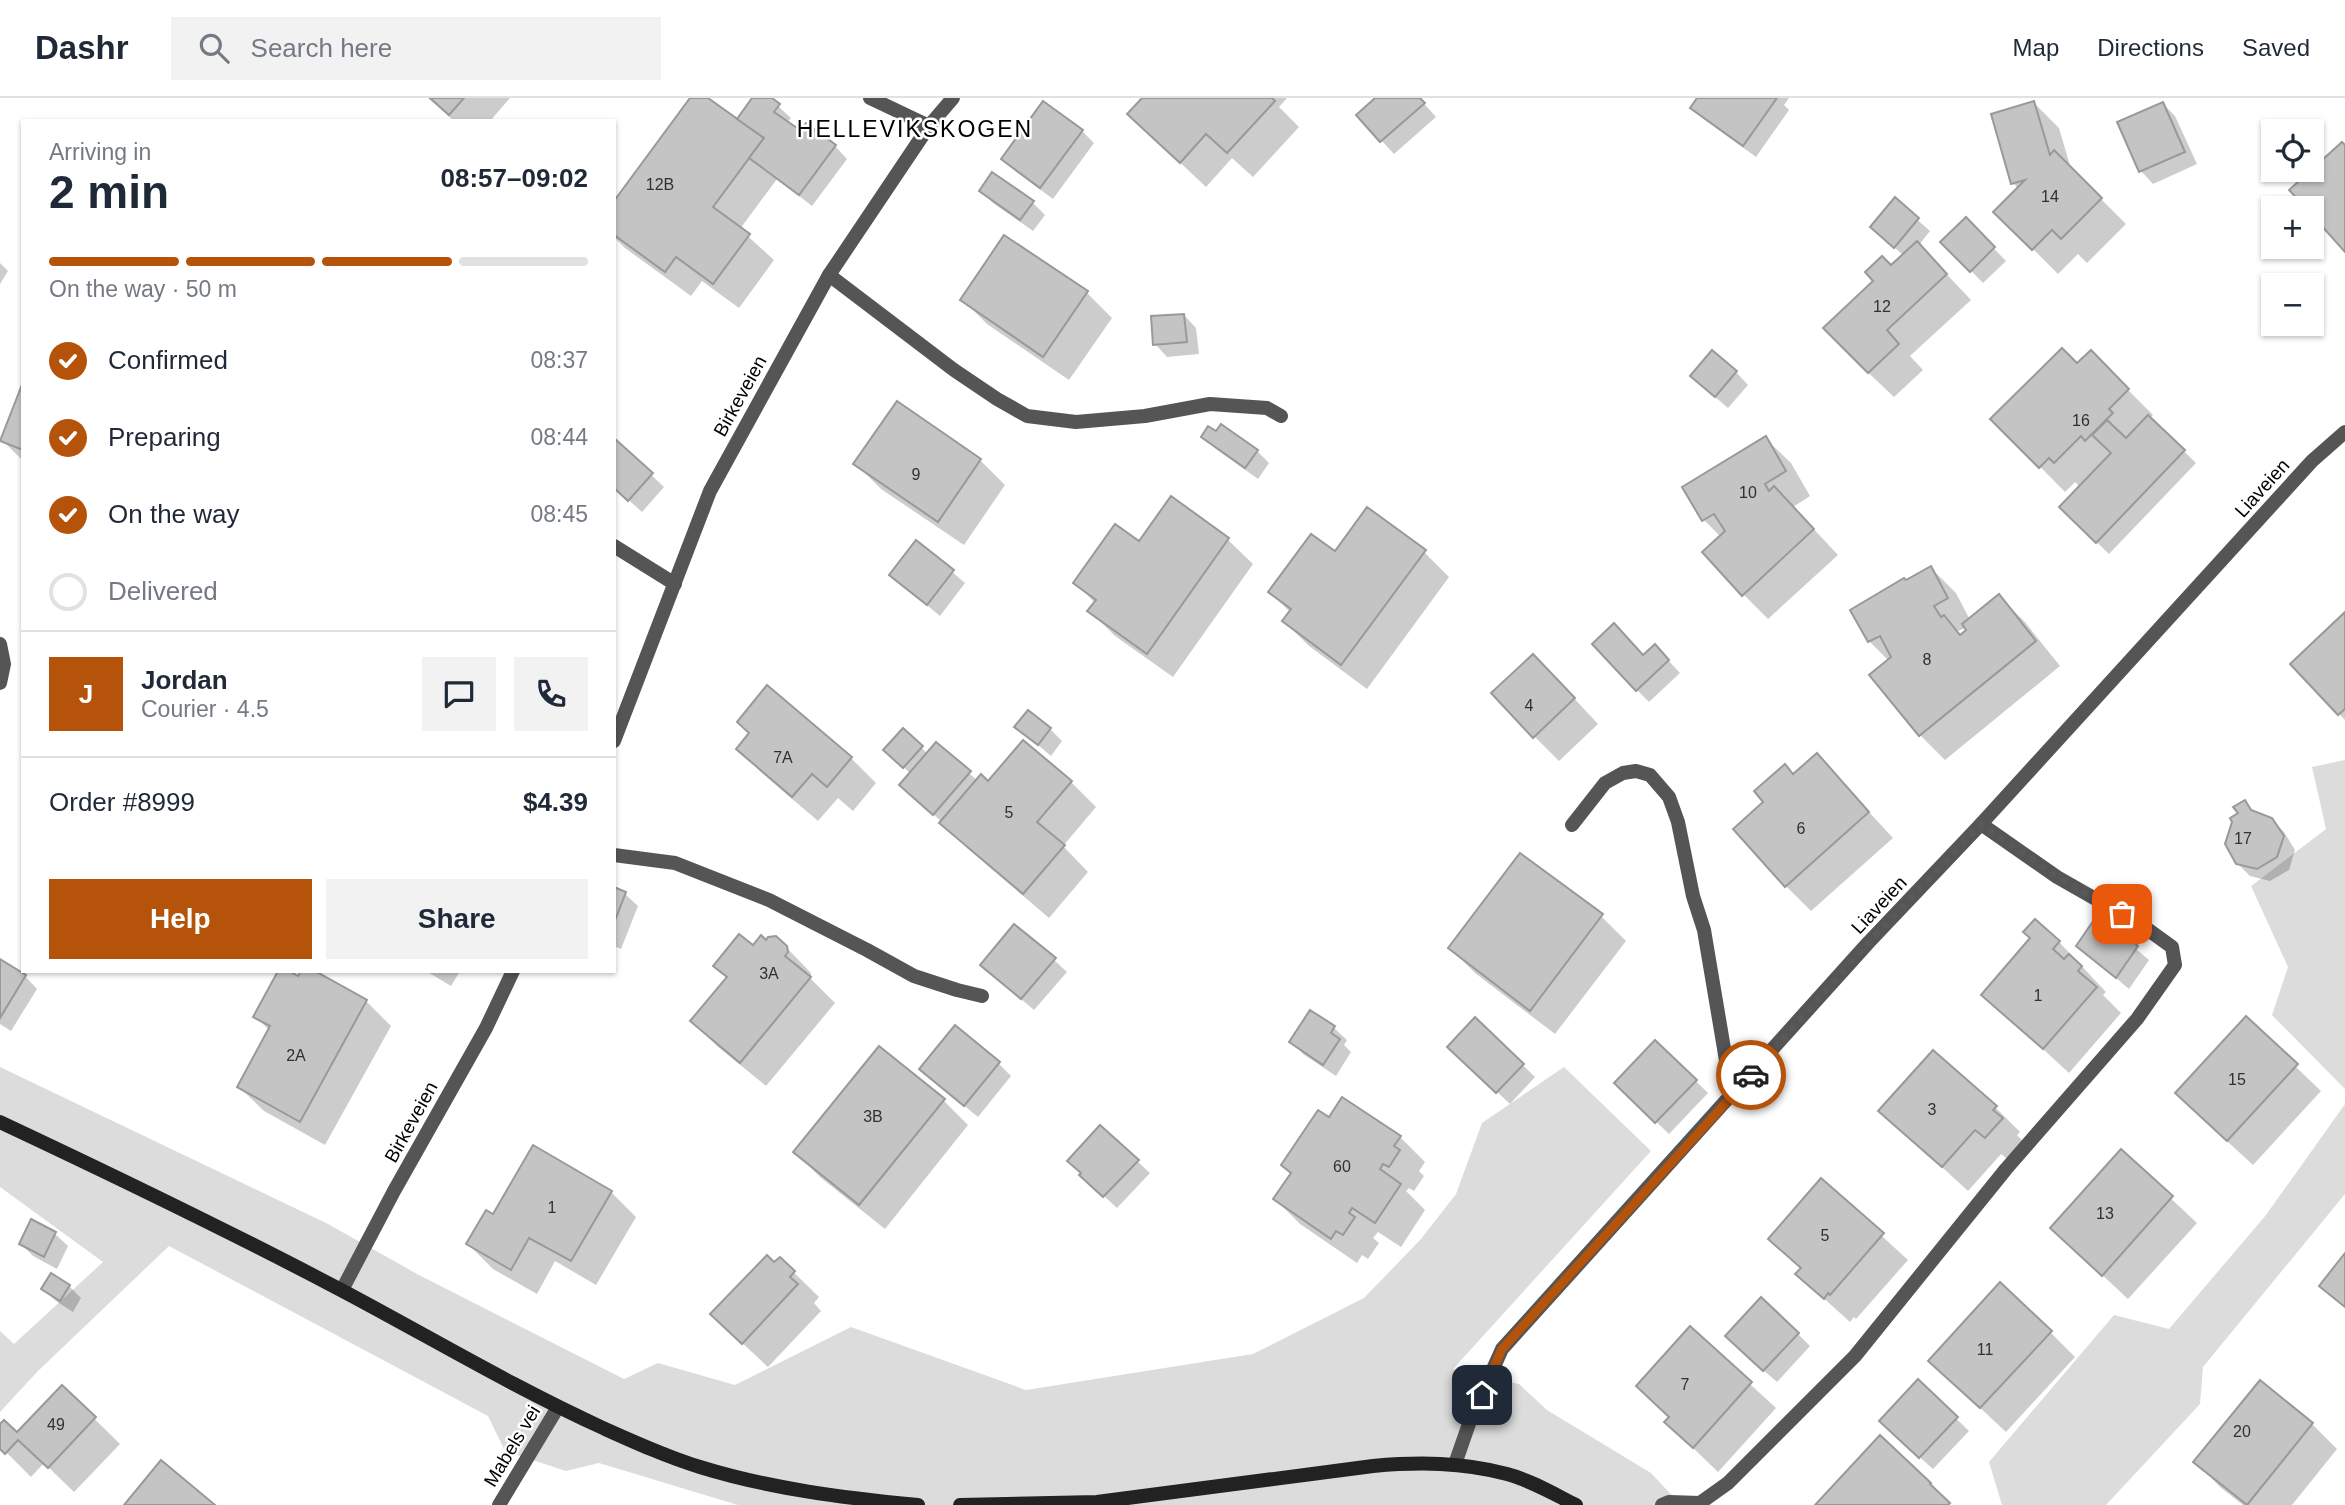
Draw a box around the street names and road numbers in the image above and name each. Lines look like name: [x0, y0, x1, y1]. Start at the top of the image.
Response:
street label: Birkeveien: [709, 352, 771, 440]
street label: Liaveien: [2231, 455, 2293, 521]
street label: Liaveien: [1847, 872, 1911, 938]
street label: Birkeveien: [380, 1078, 442, 1166]
street label: Mabels vei: [480, 1402, 544, 1490]

